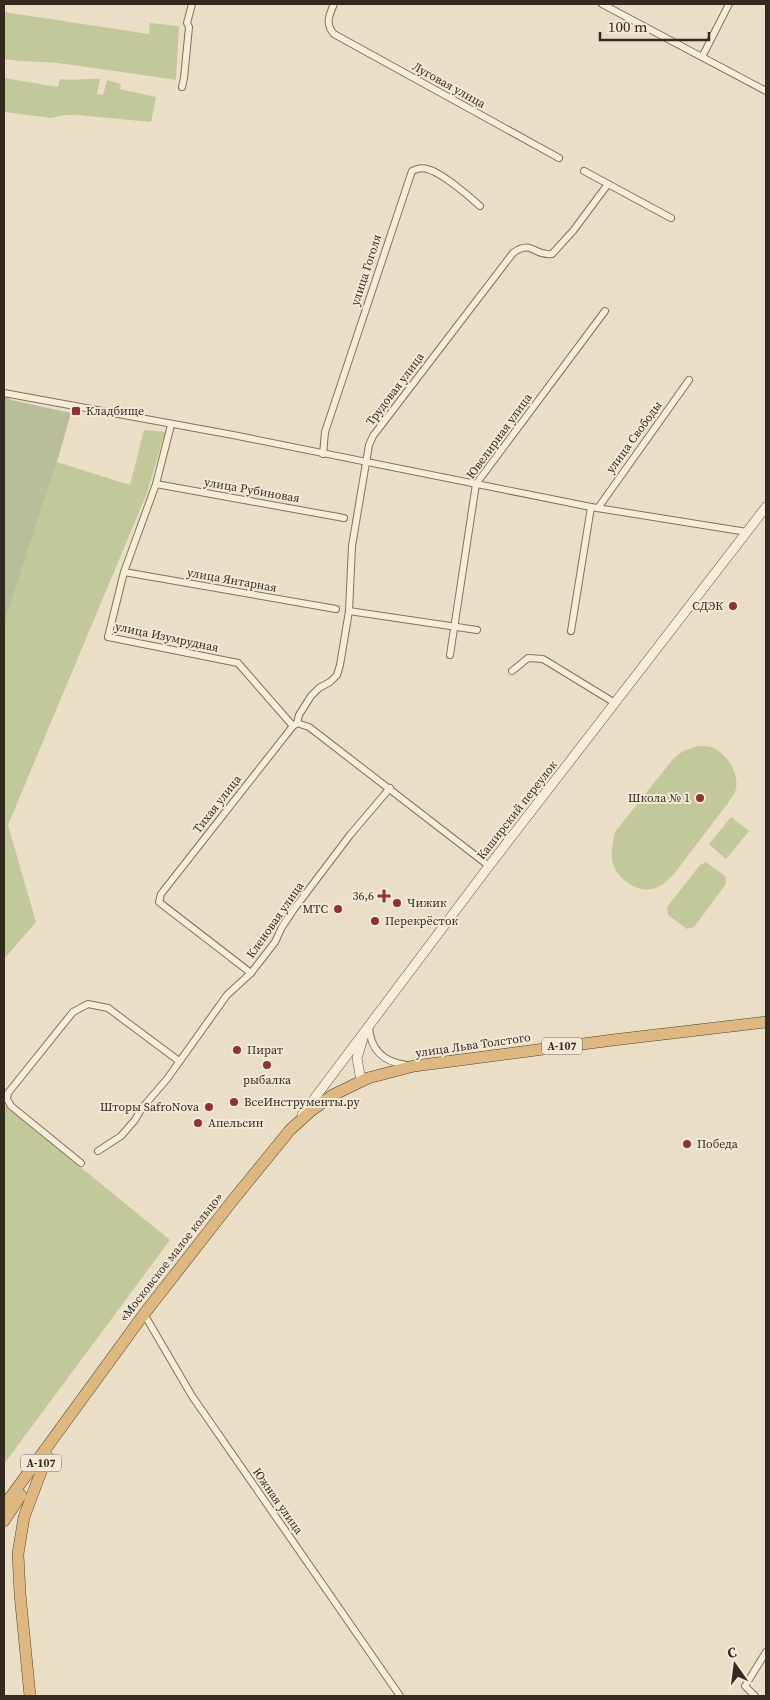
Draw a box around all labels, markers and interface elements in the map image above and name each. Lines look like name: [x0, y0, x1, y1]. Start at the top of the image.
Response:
scale bar: [600, 10, 709, 42]
text: 100 m: [608, 16, 648, 37]
street label: Луговая улица: [410, 58, 489, 112]
street label: улица Гоголя: [347, 232, 385, 308]
street label: Трудовая улица: [362, 349, 428, 429]
street label: Ювелирная улица: [462, 389, 536, 482]
street label: улица Свободы: [602, 398, 666, 476]
place label: Кладбище: [86, 403, 144, 419]
marker: Кладбище: [70, 405, 82, 417]
street label: улица Рубиновая: [203, 474, 301, 506]
street label: улица Янтарная: [186, 564, 278, 596]
place label: СДЭК: [692, 598, 723, 614]
marker: СДЭК: [727, 600, 739, 612]
street label: улица Изумрудная: [114, 618, 220, 656]
street label: Каширский переулок: [473, 757, 561, 863]
street label: Тихая улица: [189, 771, 245, 836]
place label: Школа № 1: [628, 790, 690, 806]
marker: Школа № 1: [694, 792, 706, 804]
street label: Кленовая улица: [243, 878, 308, 961]
place label: 36,6: [352, 888, 374, 904]
marker: 36,6: [378, 890, 390, 902]
place label: Чижик: [407, 895, 447, 911]
marker: Чижик: [391, 897, 403, 909]
place label: МТС: [302, 901, 328, 917]
marker: МТС: [332, 903, 344, 915]
place label: Перекрёсток: [385, 913, 458, 929]
marker: Перекрёсток: [369, 915, 381, 927]
street label: улица Льва Толстого: [414, 1029, 532, 1061]
road number: А-107: [542, 1038, 582, 1054]
place label: Пират: [247, 1042, 284, 1058]
marker: Пират: [231, 1044, 243, 1056]
marker: рыбалка: [261, 1059, 273, 1071]
place label: рыбалка: [243, 1072, 292, 1088]
place label: ВсеИнструменты.ру: [244, 1094, 360, 1110]
marker: ВсеИнструменты.ру: [228, 1096, 240, 1108]
place label: Шторы SafroNova: [100, 1099, 200, 1115]
marker: Шторы SafroNova: [203, 1101, 215, 1113]
place label: Апельсин: [208, 1115, 264, 1131]
marker: Апельсин: [192, 1117, 204, 1129]
place label: Победа: [697, 1136, 739, 1152]
marker: Победа: [681, 1138, 693, 1150]
street label: «Московское малое кольцо»: [116, 1189, 226, 1324]
road number: А-107: [21, 1455, 61, 1472]
street label: Южная улица: [249, 1465, 307, 1538]
north arrow: [710, 1640, 760, 1690]
text: С: [725, 1642, 739, 1663]

